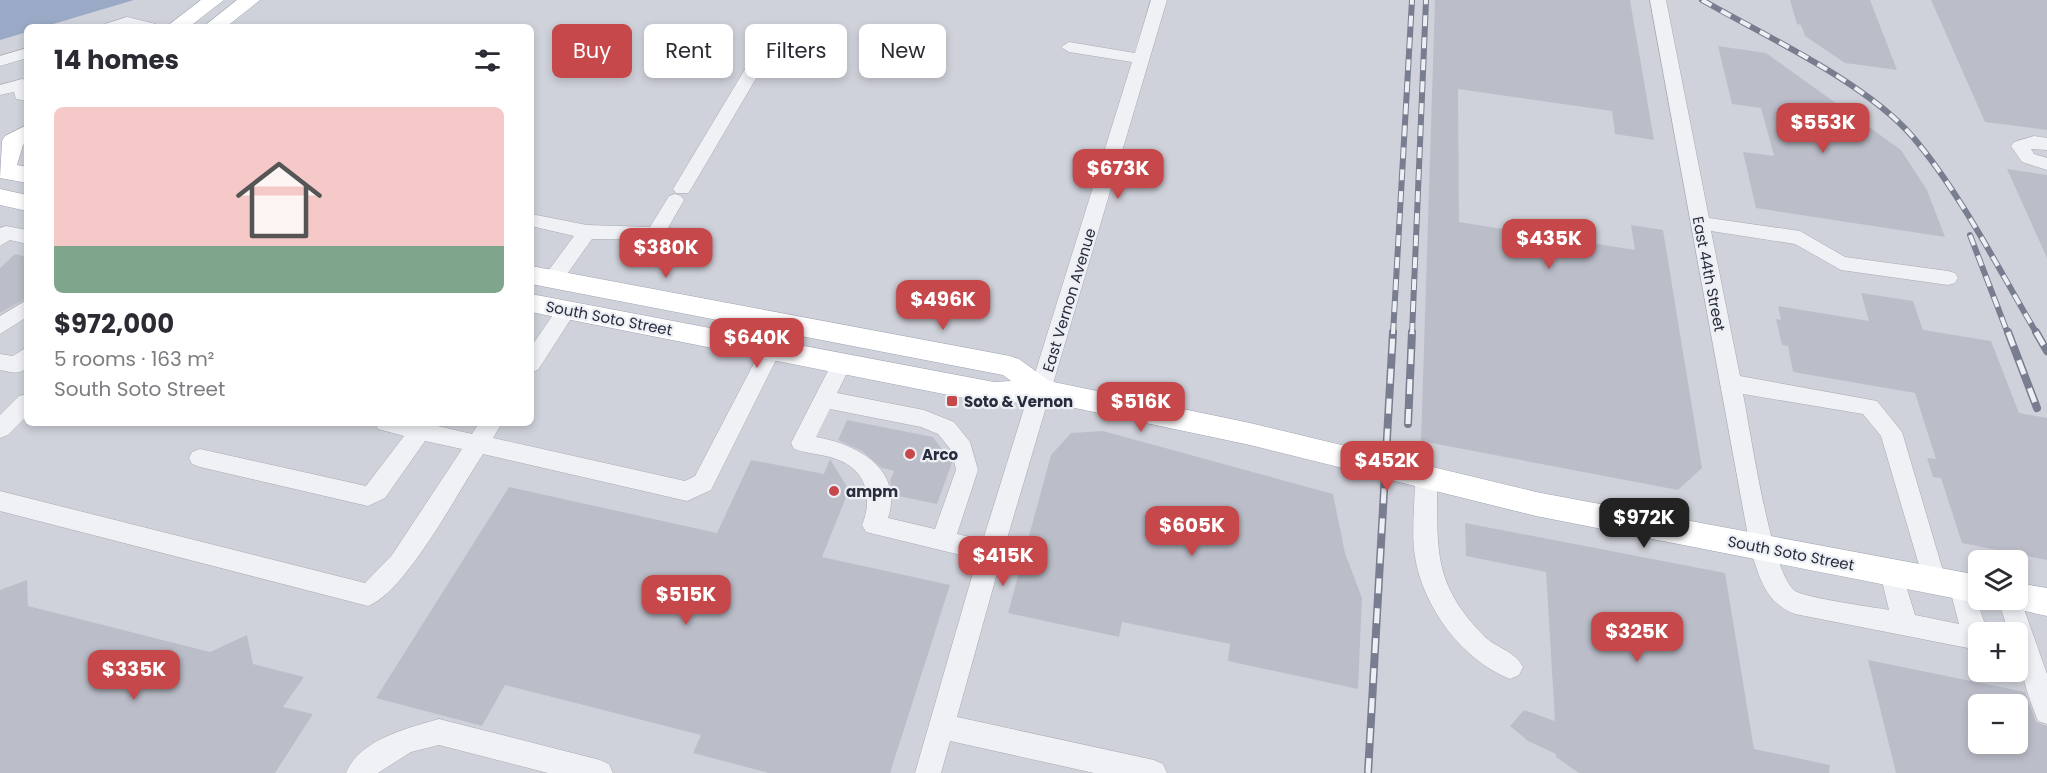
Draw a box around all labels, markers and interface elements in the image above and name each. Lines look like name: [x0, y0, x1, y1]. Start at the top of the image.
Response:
chip: Buy: [552, 24, 632, 78]
chip: Rent: [644, 24, 733, 78]
chip: Filters: [745, 24, 847, 78]
chip: New: [859, 24, 946, 78]
text: 14 homes: [54, 42, 179, 78]
icon: filters: [471, 44, 504, 77]
pin: $553K: [1781, 103, 1865, 154]
text: $553K: [1790, 108, 1856, 136]
icon: home: [225, 146, 333, 254]
pin: $673K: [1076, 149, 1160, 200]
text: $673K: [1087, 154, 1149, 182]
street label: East 44th Street: [1688, 215, 1730, 333]
pin: $435K: [1507, 219, 1591, 270]
text: $435K: [1516, 224, 1582, 252]
street label: East Vernon Avenue: [1037, 226, 1101, 374]
pin: $380K: [624, 228, 708, 279]
text: $380K: [633, 233, 699, 261]
pin: $496K: [901, 280, 985, 331]
text: $496K: [910, 285, 976, 313]
street label: South Soto Street: [544, 295, 674, 341]
text: $972,000: [54, 306, 174, 342]
pin: $640K: [715, 318, 799, 369]
text: $640K: [724, 323, 790, 351]
text: 5 rooms · 163 m²: [54, 345, 214, 373]
text: South Soto Street: [54, 375, 225, 403]
pin: $516K: [1099, 382, 1183, 433]
text: $516K: [1111, 387, 1171, 415]
place label: Soto & Vernon: [964, 391, 1073, 412]
marker: Soto & Vernon: [945, 394, 959, 408]
pin: $452K: [1345, 441, 1429, 492]
place label: Arco: [922, 444, 959, 465]
text: $452K: [1354, 446, 1420, 474]
marker: Arco: [903, 447, 917, 461]
place label: ampm: [846, 481, 898, 502]
marker: ampm: [827, 484, 841, 498]
pin: $972K: [1602, 498, 1686, 549]
text: $972K: [1613, 503, 1675, 531]
pin: $605K: [1150, 506, 1234, 557]
text: $605K: [1159, 511, 1225, 539]
street label: South Soto Street: [1726, 530, 1856, 576]
pin: $415K: [961, 536, 1045, 587]
text: $415K: [972, 541, 1034, 569]
map controls: [1968, 550, 2028, 754]
button: layers: [1968, 550, 2028, 610]
pin: $515K: [644, 575, 728, 626]
text: $515K: [656, 580, 716, 608]
pin: $325K: [1595, 612, 1679, 663]
text: $325K: [1605, 617, 1669, 645]
button: +: [1968, 622, 2028, 682]
pin: $335K: [92, 650, 176, 701]
text: $335K: [102, 655, 166, 683]
button: −: [1968, 694, 2028, 754]

